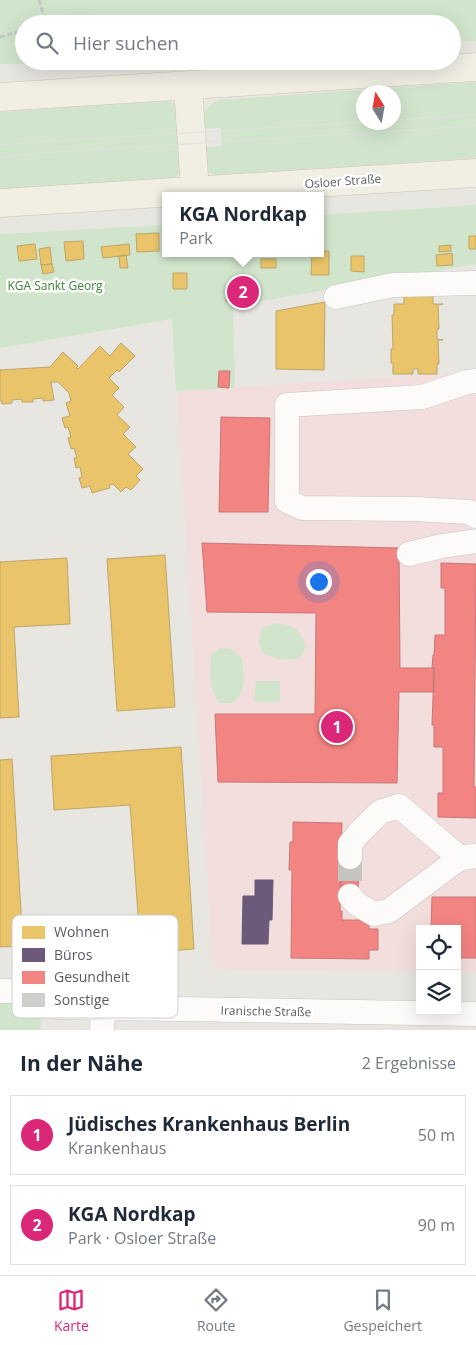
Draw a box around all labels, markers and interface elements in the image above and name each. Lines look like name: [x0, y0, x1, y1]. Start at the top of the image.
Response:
search box: [15, 15, 461, 70]
icon: search: [33, 29, 61, 57]
text: Hier suchen: [73, 30, 179, 56]
north arrow: [356, 85, 401, 130]
street label: Osloer Straße: [304, 170, 382, 192]
popup: [162, 192, 324, 257]
text: KGA Nordkap: [179, 201, 307, 227]
text: Park: [179, 227, 213, 249]
pin: 2: [227, 273, 259, 311]
park label: KGA Sankt Georg: [7, 277, 103, 294]
your location: [306, 569, 332, 595]
pin: 1: [321, 708, 353, 746]
legend: [12, 915, 178, 1018]
text: Wohnen: [54, 922, 109, 941]
map controls: [416, 925, 461, 1015]
button: locate: [416, 925, 461, 970]
text: Büros: [54, 945, 93, 964]
text: Gesundheit: [54, 967, 129, 986]
button: layers: [416, 970, 461, 1015]
text: Sonstige: [54, 990, 109, 1009]
street label: Iranische Straße: [221, 1002, 312, 1020]
text: In der Nähe: [20, 1049, 143, 1077]
text: 2 Ergebnisse: [362, 1052, 456, 1074]
text: Jüdisches Krankenhaus Berlin: [68, 1111, 350, 1137]
text: 1: [32, 1124, 42, 1146]
text: 50 m: [418, 1124, 455, 1146]
text: Krankenhaus: [68, 1137, 166, 1159]
text: KGA Nordkap: [68, 1201, 196, 1227]
text: 2: [32, 1214, 42, 1236]
text: 90 m: [418, 1214, 455, 1236]
text: Park · Osloer Straße: [68, 1227, 216, 1249]
tab: Karte: [54, 1286, 89, 1335]
tab: Route: [197, 1286, 235, 1335]
tab: Gespeichert: [343, 1286, 422, 1335]

